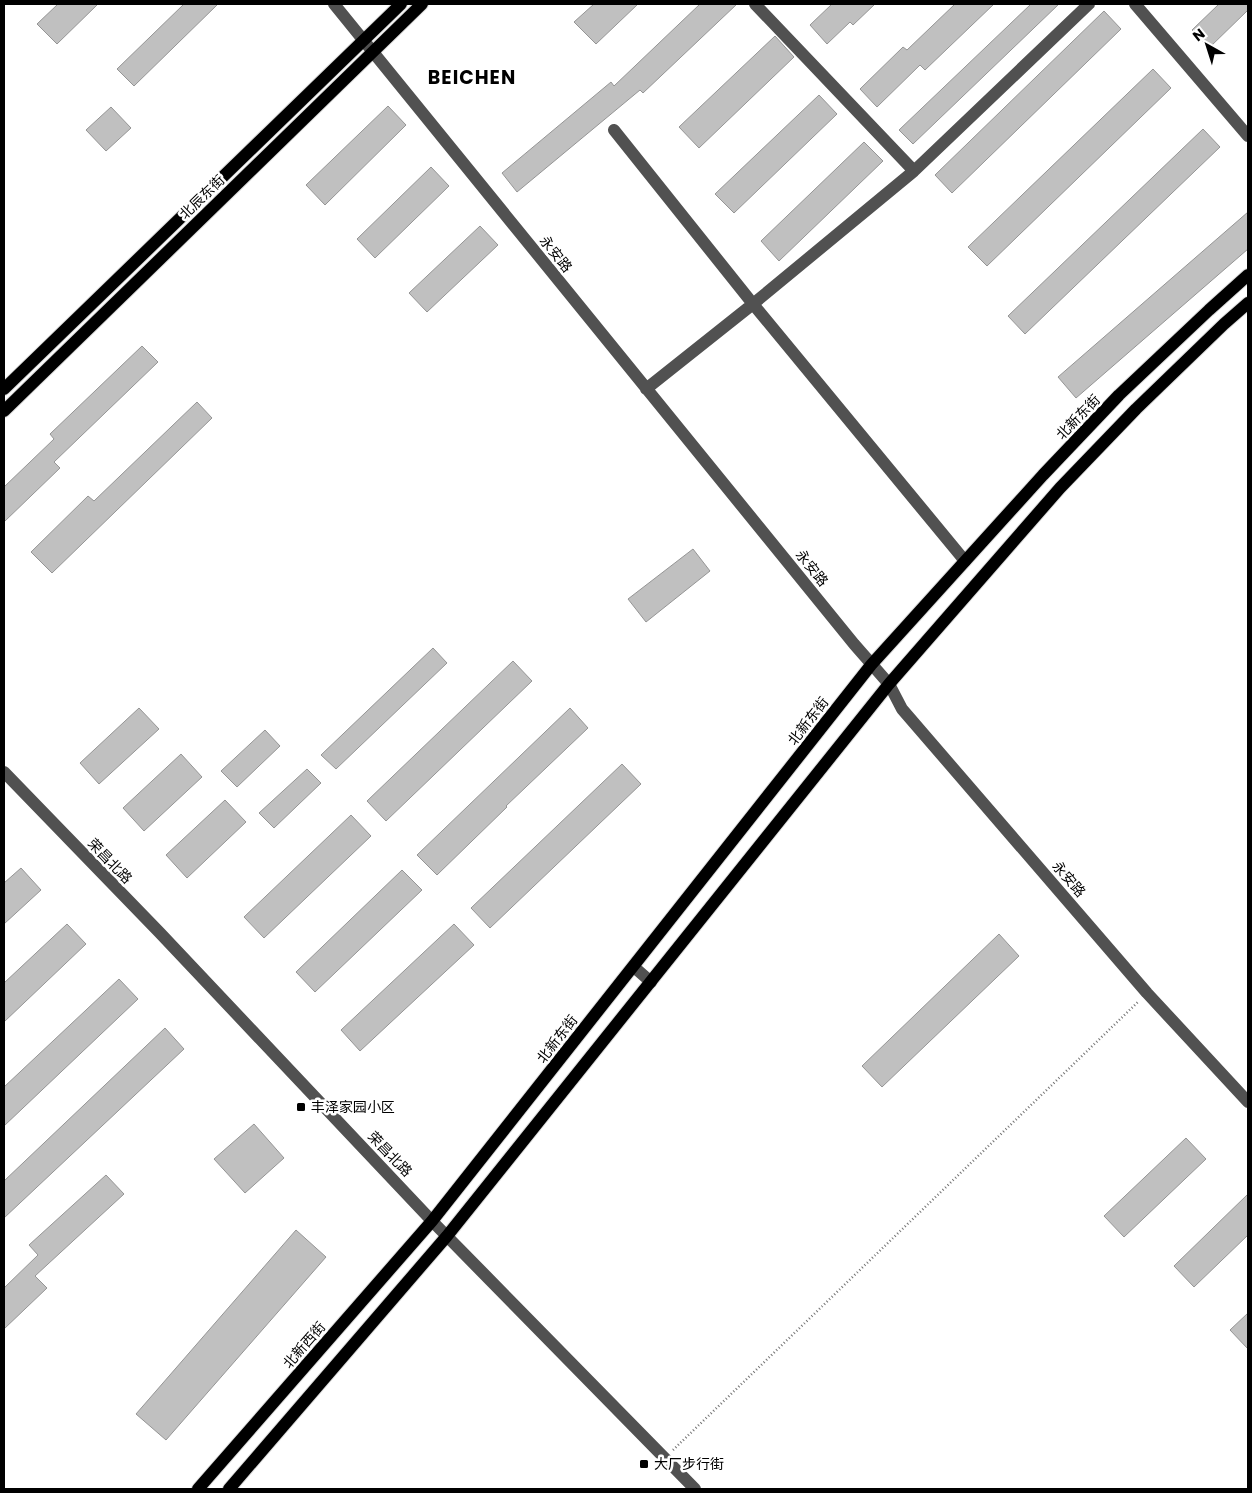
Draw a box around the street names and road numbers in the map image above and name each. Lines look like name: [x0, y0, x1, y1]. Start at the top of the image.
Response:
street label: 北辰东街: [175, 170, 229, 224]
street label: 永安路: [535, 231, 577, 277]
street label: 北新东街: [1051, 390, 1105, 444]
street label: 永安路: [791, 545, 833, 591]
street label: 北新东街: [783, 693, 833, 749]
street label: 荣昌北路: [83, 834, 137, 888]
street label: 永安路: [1048, 857, 1090, 901]
street label: 北新东街: [532, 1011, 582, 1067]
street label: 荣昌北路: [363, 1127, 417, 1181]
street label: 北新西街: [278, 1317, 330, 1373]

